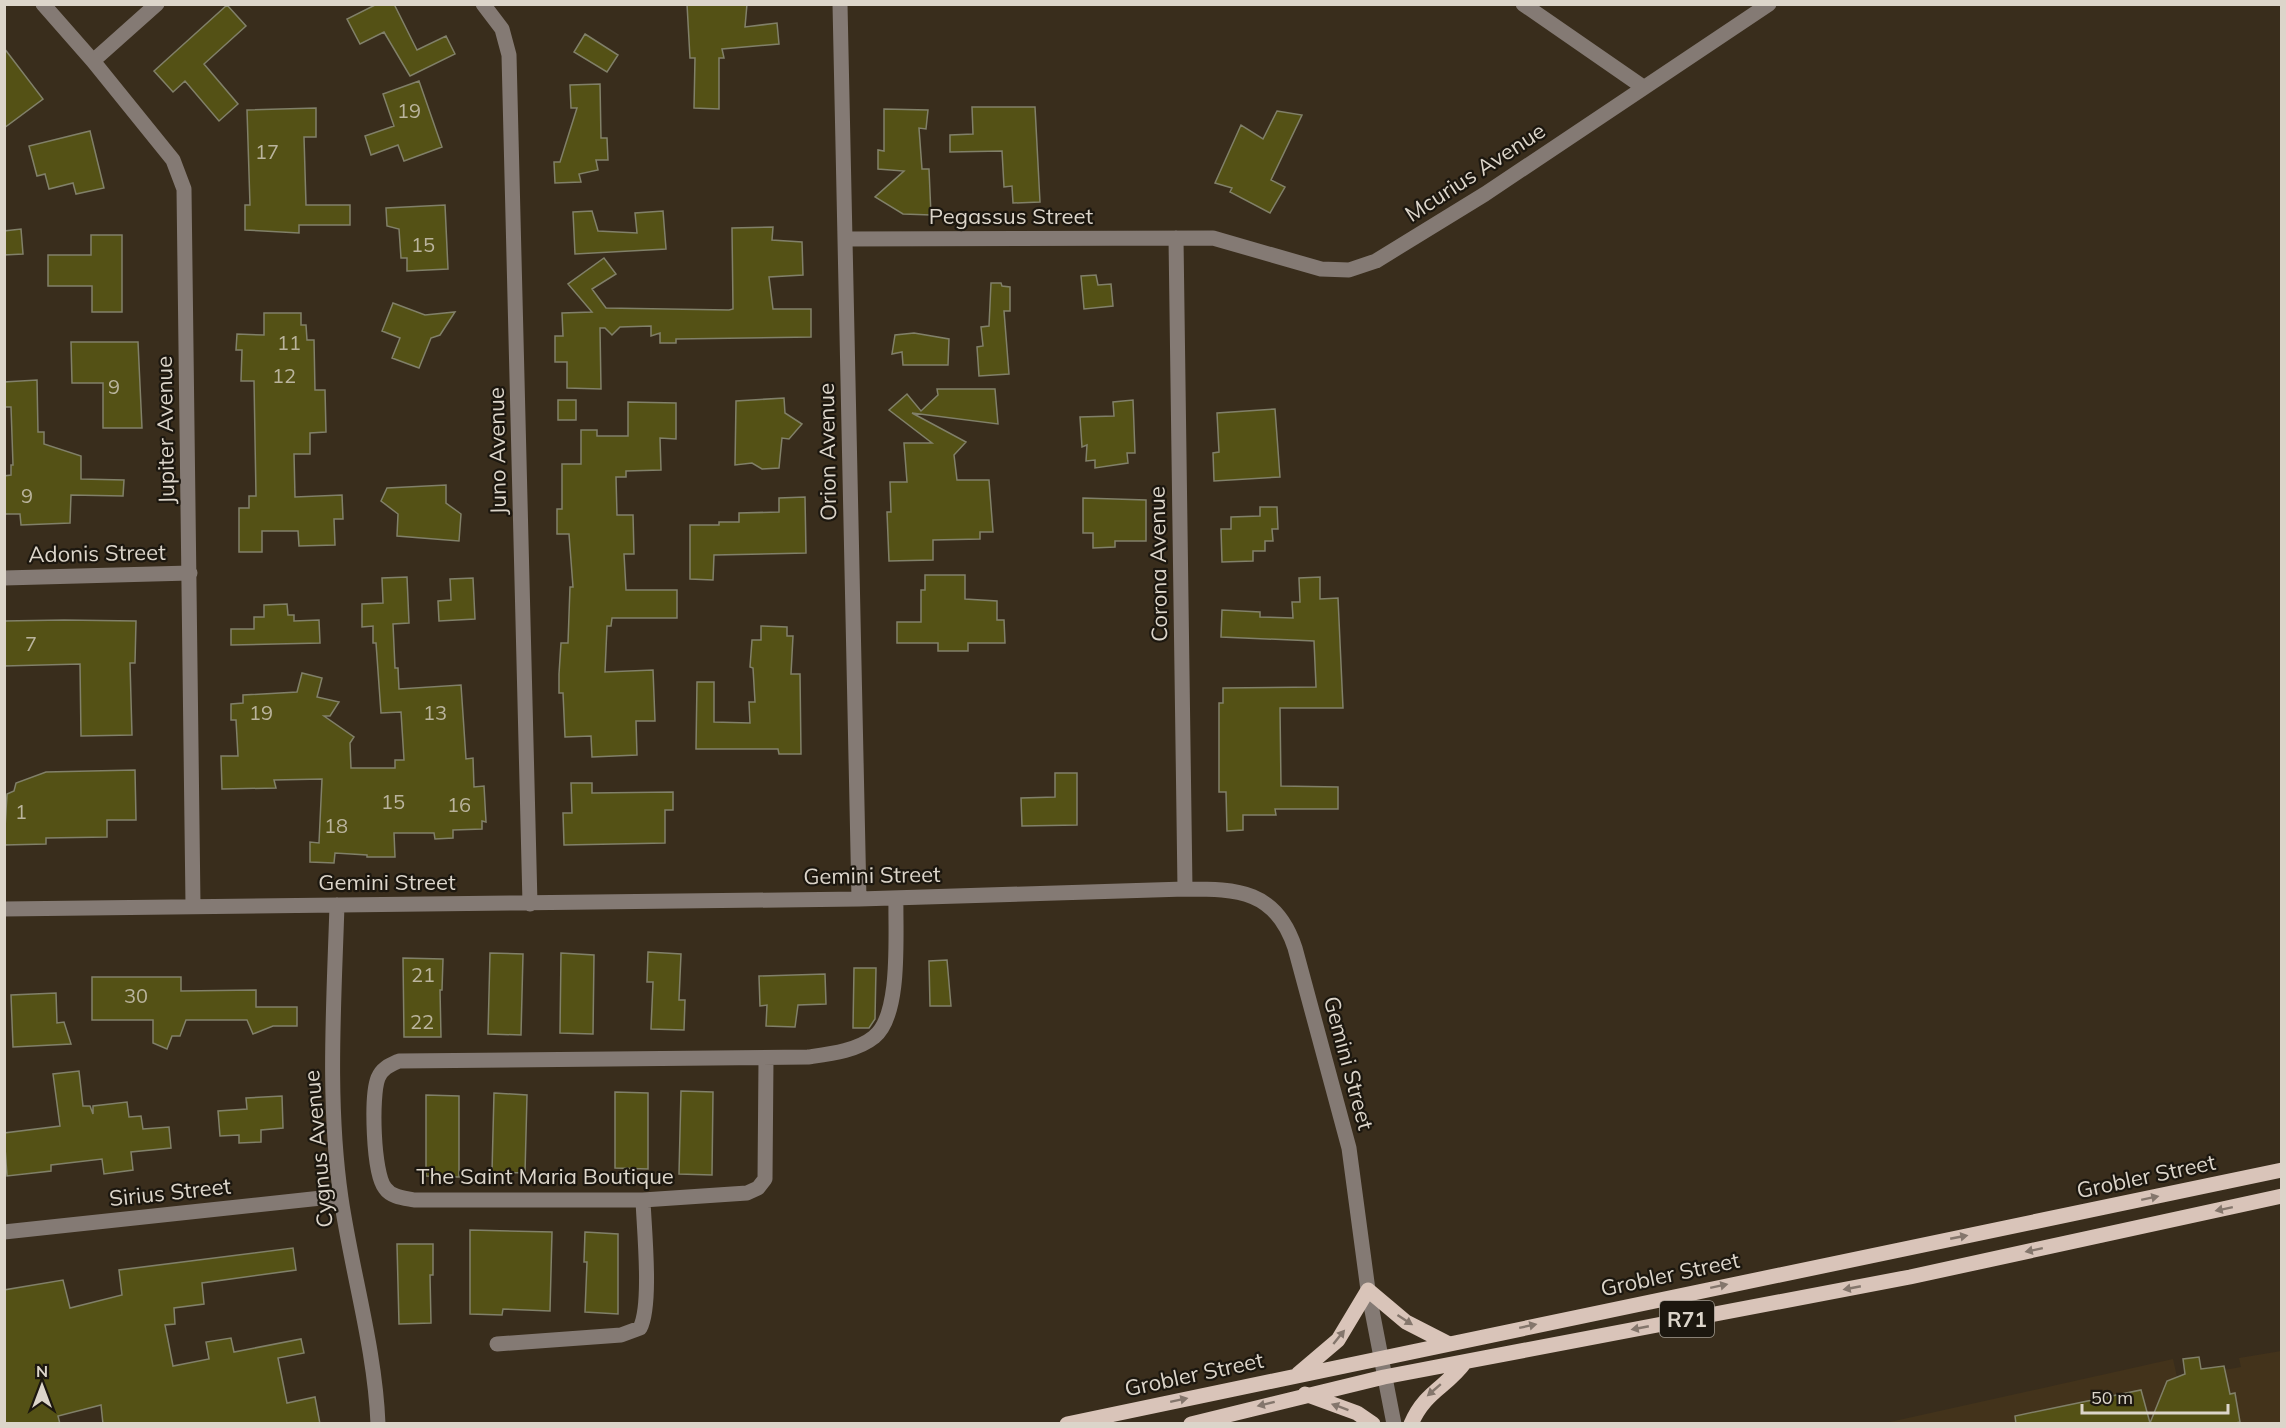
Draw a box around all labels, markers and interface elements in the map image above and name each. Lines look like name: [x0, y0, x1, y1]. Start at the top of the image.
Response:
house number: 19: [397, 98, 421, 123]
street label: Mcurius Avenue: [1400, 116, 1550, 228]
house number: 17: [255, 139, 279, 164]
street label: Pegassus Street: [929, 202, 1093, 230]
house number: 15: [411, 232, 435, 257]
house number: 11: [277, 330, 301, 355]
street label: Jupiter Avenue: [150, 356, 180, 504]
house number: 12: [272, 363, 296, 388]
house number: 9: [108, 374, 120, 399]
street label: Orion Avenue: [812, 383, 842, 521]
street label: Juno Avenue: [482, 387, 512, 515]
house number: 9: [21, 483, 33, 508]
street label: Corona Avenue: [1143, 486, 1173, 642]
street label: Adonis Street: [28, 538, 166, 568]
house number: 7: [25, 631, 37, 656]
house number: 19: [249, 700, 273, 725]
house number: 13: [423, 700, 447, 725]
house number: 15: [381, 789, 405, 814]
house number: 16: [447, 792, 471, 817]
house number: 1: [15, 799, 27, 824]
house number: 18: [324, 813, 348, 838]
street label: Gemini Street: [803, 860, 941, 890]
street label: Gemini Street: [318, 868, 456, 896]
house number: 21: [411, 962, 435, 987]
house number: 30: [124, 983, 148, 1008]
street label: Gemini Street: [1318, 993, 1380, 1133]
house number: 22: [410, 1009, 434, 1034]
street label: Cygnus Avenue: [297, 1069, 339, 1229]
street label: Grobler Street: [2074, 1148, 2218, 1204]
street label: The Saint Maria Boutique: [416, 1162, 674, 1190]
street label: Sirius Street: [108, 1172, 233, 1212]
one-way arrow: [2141, 1193, 2160, 1202]
one-way arrow: [2215, 1204, 2234, 1214]
one-way arrow: [1949, 1232, 1968, 1241]
street label: Grobler Street: [1598, 1246, 1742, 1302]
one-way arrow: [2025, 1246, 2043, 1256]
one-way arrow: [1710, 1281, 1729, 1290]
one-way arrow: [1843, 1284, 1862, 1293]
road number: R71: [1660, 1301, 1714, 1337]
one-way arrow: [1397, 1314, 1413, 1325]
one-way arrow: [1519, 1321, 1538, 1330]
one-way arrow: [1630, 1324, 1649, 1333]
one-way arrow: [1332, 1329, 1345, 1345]
street label: Grobler Street: [1122, 1346, 1266, 1402]
north arrow: [12, 1356, 72, 1416]
text: N: [36, 1361, 48, 1381]
scale bar: [2082, 1377, 2228, 1415]
one-way arrow: [1427, 1383, 1442, 1397]
text: 50 m: [2091, 1386, 2133, 1409]
one-way arrow: [1170, 1394, 1189, 1404]
one-way arrow: [1257, 1400, 1275, 1410]
one-way arrow: [1331, 1401, 1349, 1411]

